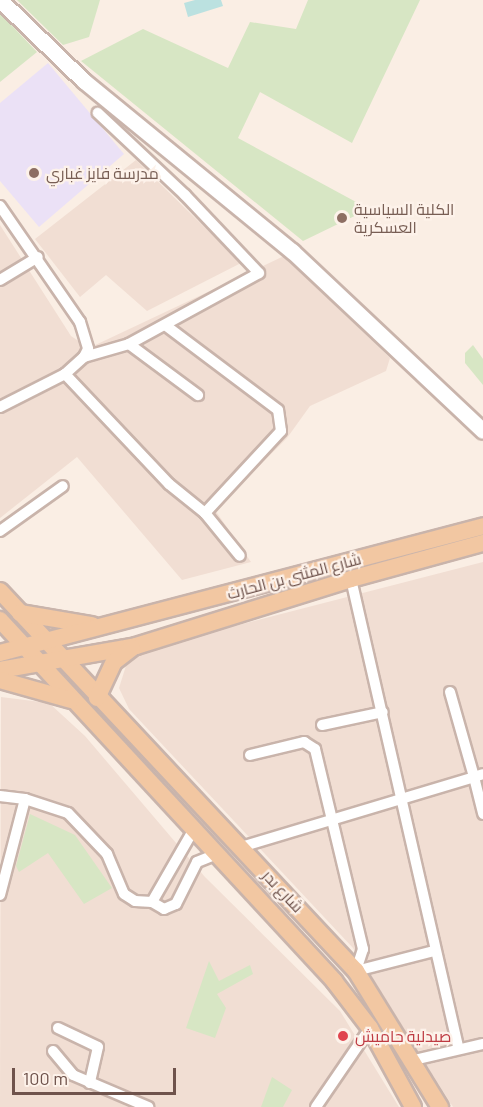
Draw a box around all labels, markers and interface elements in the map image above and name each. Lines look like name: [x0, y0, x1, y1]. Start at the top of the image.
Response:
place label: مدرسة فايز غباري: [46, 163, 159, 183]
marker: مدرسة فايز غباري: [27, 166, 41, 180]
place label: الكلية السياسية العسكرية: [354, 199, 454, 237]
marker: الكلية السياسية العسكرية: [335, 211, 349, 225]
street label: شارع المثنى بن الحارث: [225, 549, 363, 603]
street label: شارع بدر: [259, 866, 307, 916]
place label: صيدلية حاميش: [355, 1026, 451, 1046]
marker: صيدلية حاميش: [336, 1029, 350, 1043]
scale bar: [15, 1056, 178, 1094]
text: 100 m: [23, 1067, 68, 1089]

